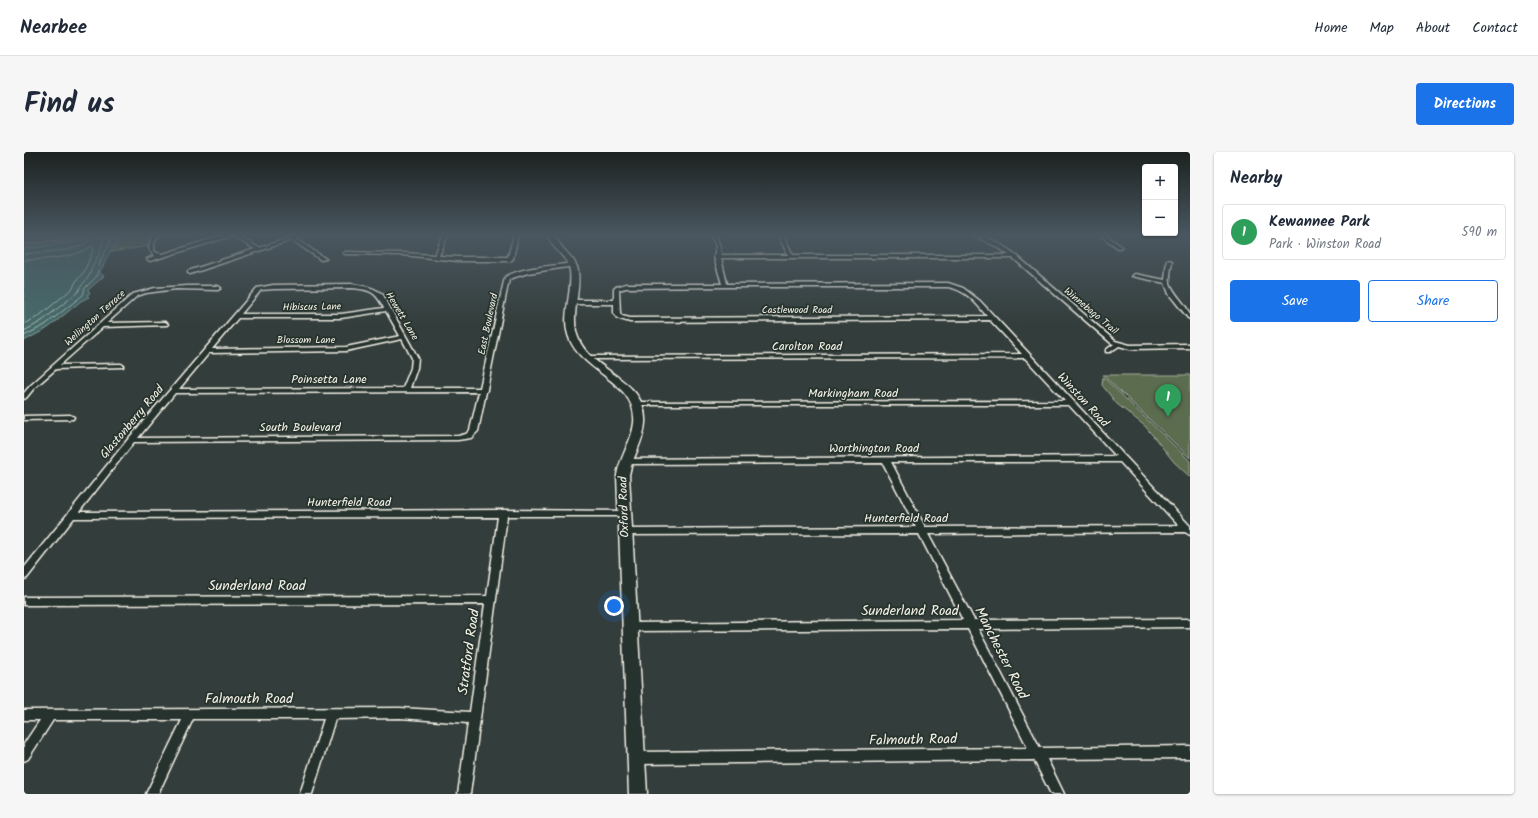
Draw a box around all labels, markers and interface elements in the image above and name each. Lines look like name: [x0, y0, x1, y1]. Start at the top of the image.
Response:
text: Nearbee: [20, 13, 87, 43]
text: Home: [1314, 17, 1348, 39]
text: Map: [1370, 17, 1394, 39]
text: About: [1416, 17, 1450, 39]
text: Contact: [1472, 17, 1518, 39]
text: Find us: [24, 82, 115, 127]
button: Directions: [1416, 83, 1514, 125]
map controls: [1142, 164, 1178, 236]
button: +: [1142, 164, 1178, 200]
text: Nearby: [1230, 165, 1282, 192]
button: −: [1142, 200, 1178, 236]
text: Kewannee Park: [1269, 210, 1369, 234]
text: 1: [1242, 222, 1246, 243]
text: 590 m: [1462, 222, 1497, 243]
text: Park · Winston Road: [1269, 234, 1381, 255]
button: Save: [1230, 280, 1360, 322]
button: Share: [1368, 280, 1498, 322]
street label: Winnebago Trail: [1060, 283, 1122, 339]
street label: Wellington Terrace: [61, 286, 130, 350]
street label: Hewett Lane: [381, 289, 423, 344]
street label: East Boulevard: [474, 291, 503, 356]
street label: Hibiscus Lane: [283, 298, 342, 316]
street label: Castlewood Road: [762, 302, 833, 318]
street label: Blossom Lane: [277, 332, 336, 348]
street label: Carolton Road: [772, 337, 843, 356]
street label: Winston Road: [1052, 368, 1114, 432]
street label: Poinsetta Lane: [291, 370, 367, 389]
street label: Glastonberry Road: [95, 380, 169, 463]
street label: Markingham Road: [808, 384, 899, 403]
pin: 1: [1155, 384, 1181, 417]
street label: South Boulevard: [259, 418, 342, 437]
street label: Worthington Road: [829, 439, 920, 458]
street label: Oxford Road: [613, 475, 635, 538]
street label: Hunterfield Road: [307, 493, 392, 512]
street label: Hunterfield Road: [864, 509, 949, 528]
street label: Sunderland Road: [208, 575, 307, 597]
your location: [604, 596, 624, 616]
street label: Sunderland Road: [861, 600, 960, 622]
street label: Manchester Road: [968, 603, 1034, 704]
street label: Stratford Road: [452, 607, 486, 696]
street label: Falmouth Road: [205, 688, 294, 710]
street label: Falmouth Road: [869, 728, 958, 752]

